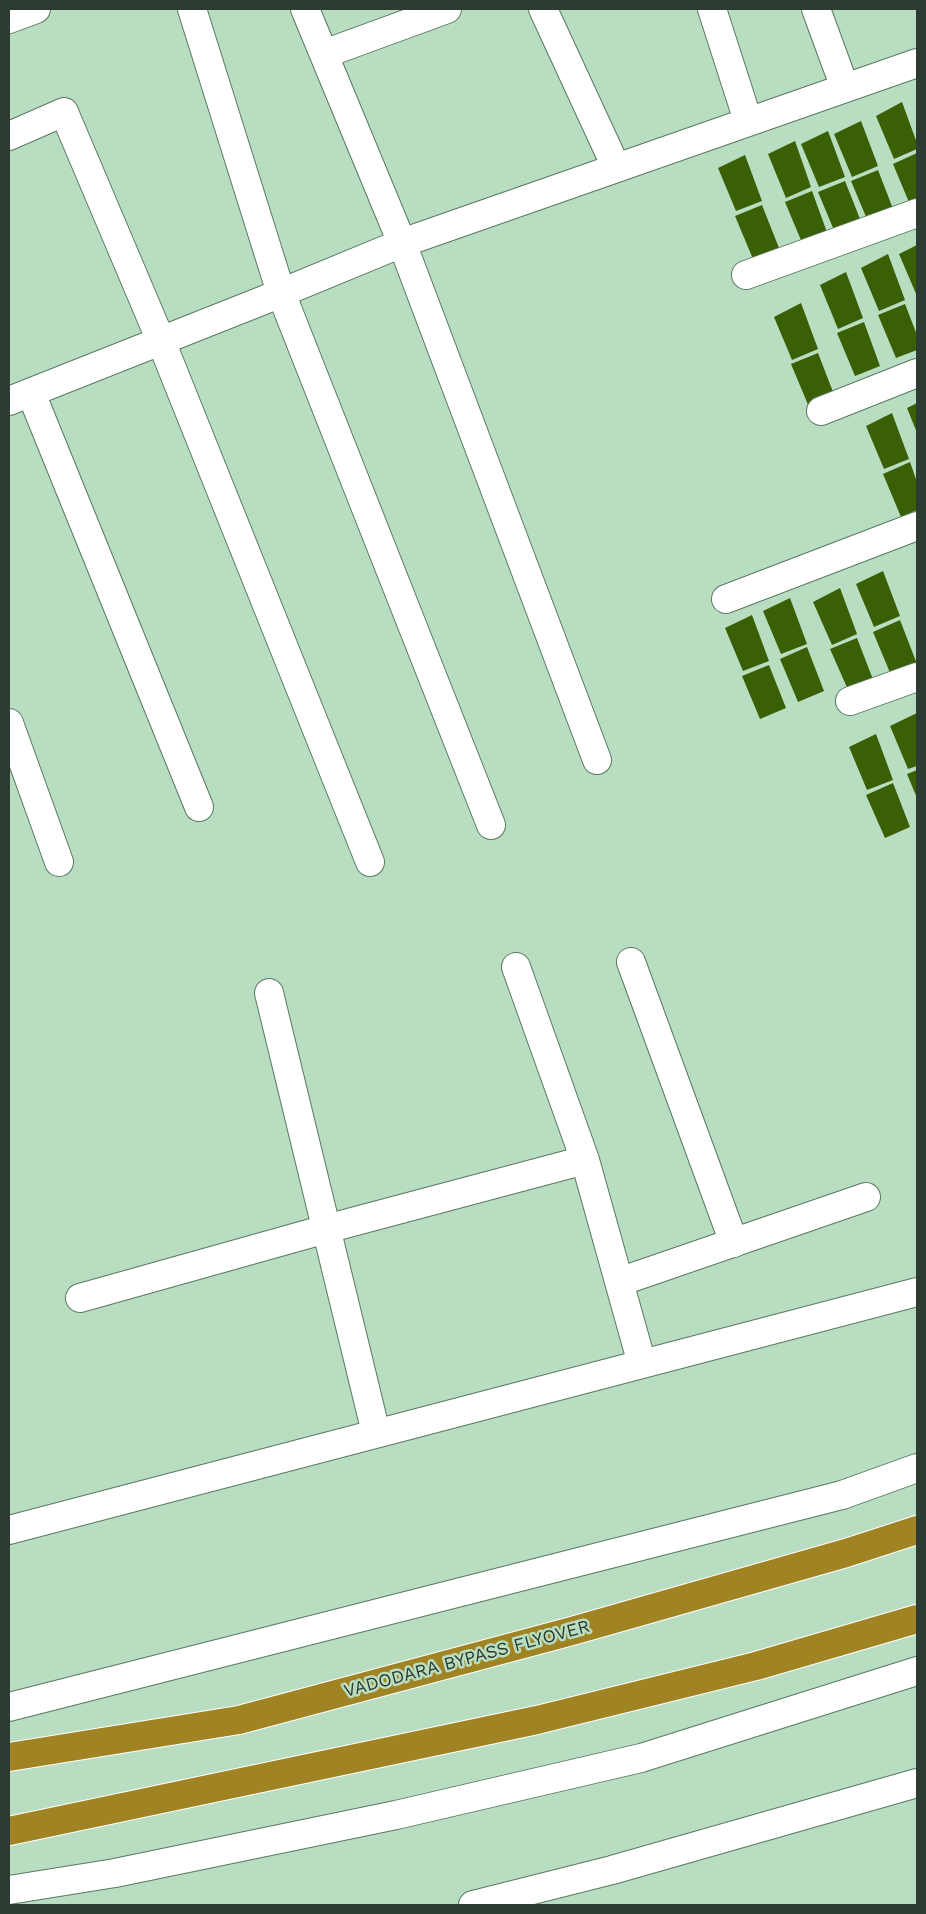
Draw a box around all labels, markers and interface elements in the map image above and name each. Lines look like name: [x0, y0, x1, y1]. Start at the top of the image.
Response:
street label: VADODARA BYPASS FLYOVER: [342, 1616, 592, 1702]

